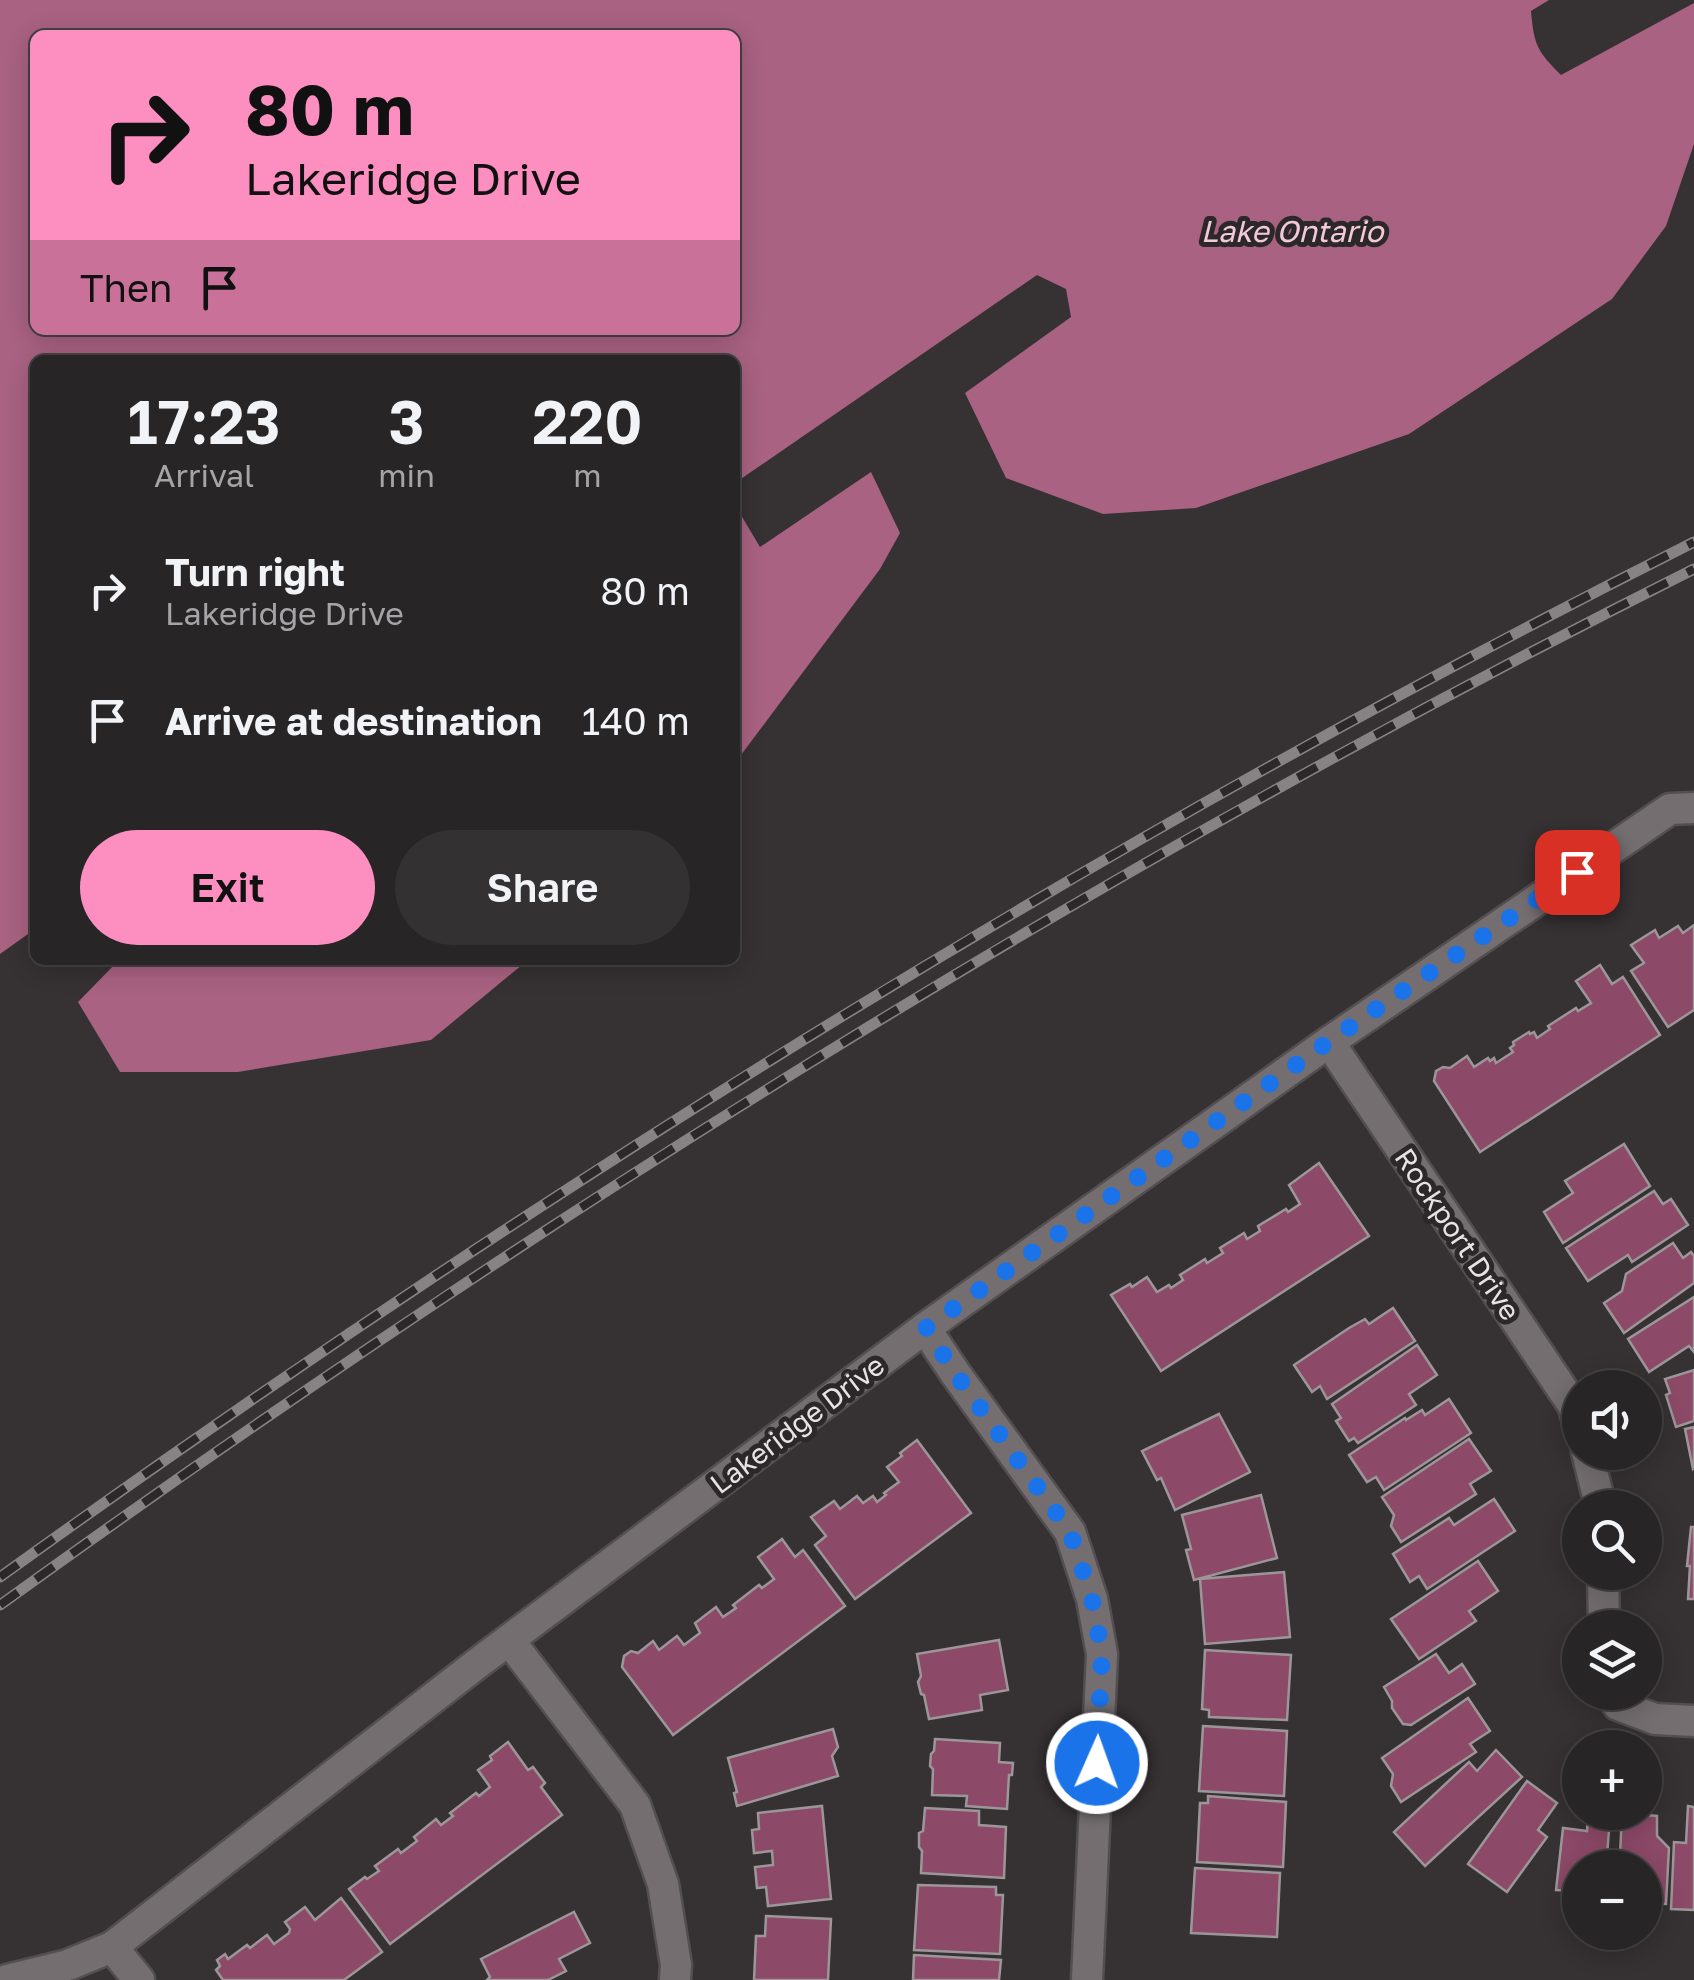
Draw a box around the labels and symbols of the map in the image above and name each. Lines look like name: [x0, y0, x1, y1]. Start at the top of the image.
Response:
water label: Lake Ontario: [1201, 213, 1385, 249]
pin: [1535, 830, 1620, 915]
street label: Rockport Drive: [1388, 1142, 1528, 1326]
street label: Lakeridge Drive: [704, 1348, 890, 1500]
position arrow: [1045, 1711, 1149, 1815]

